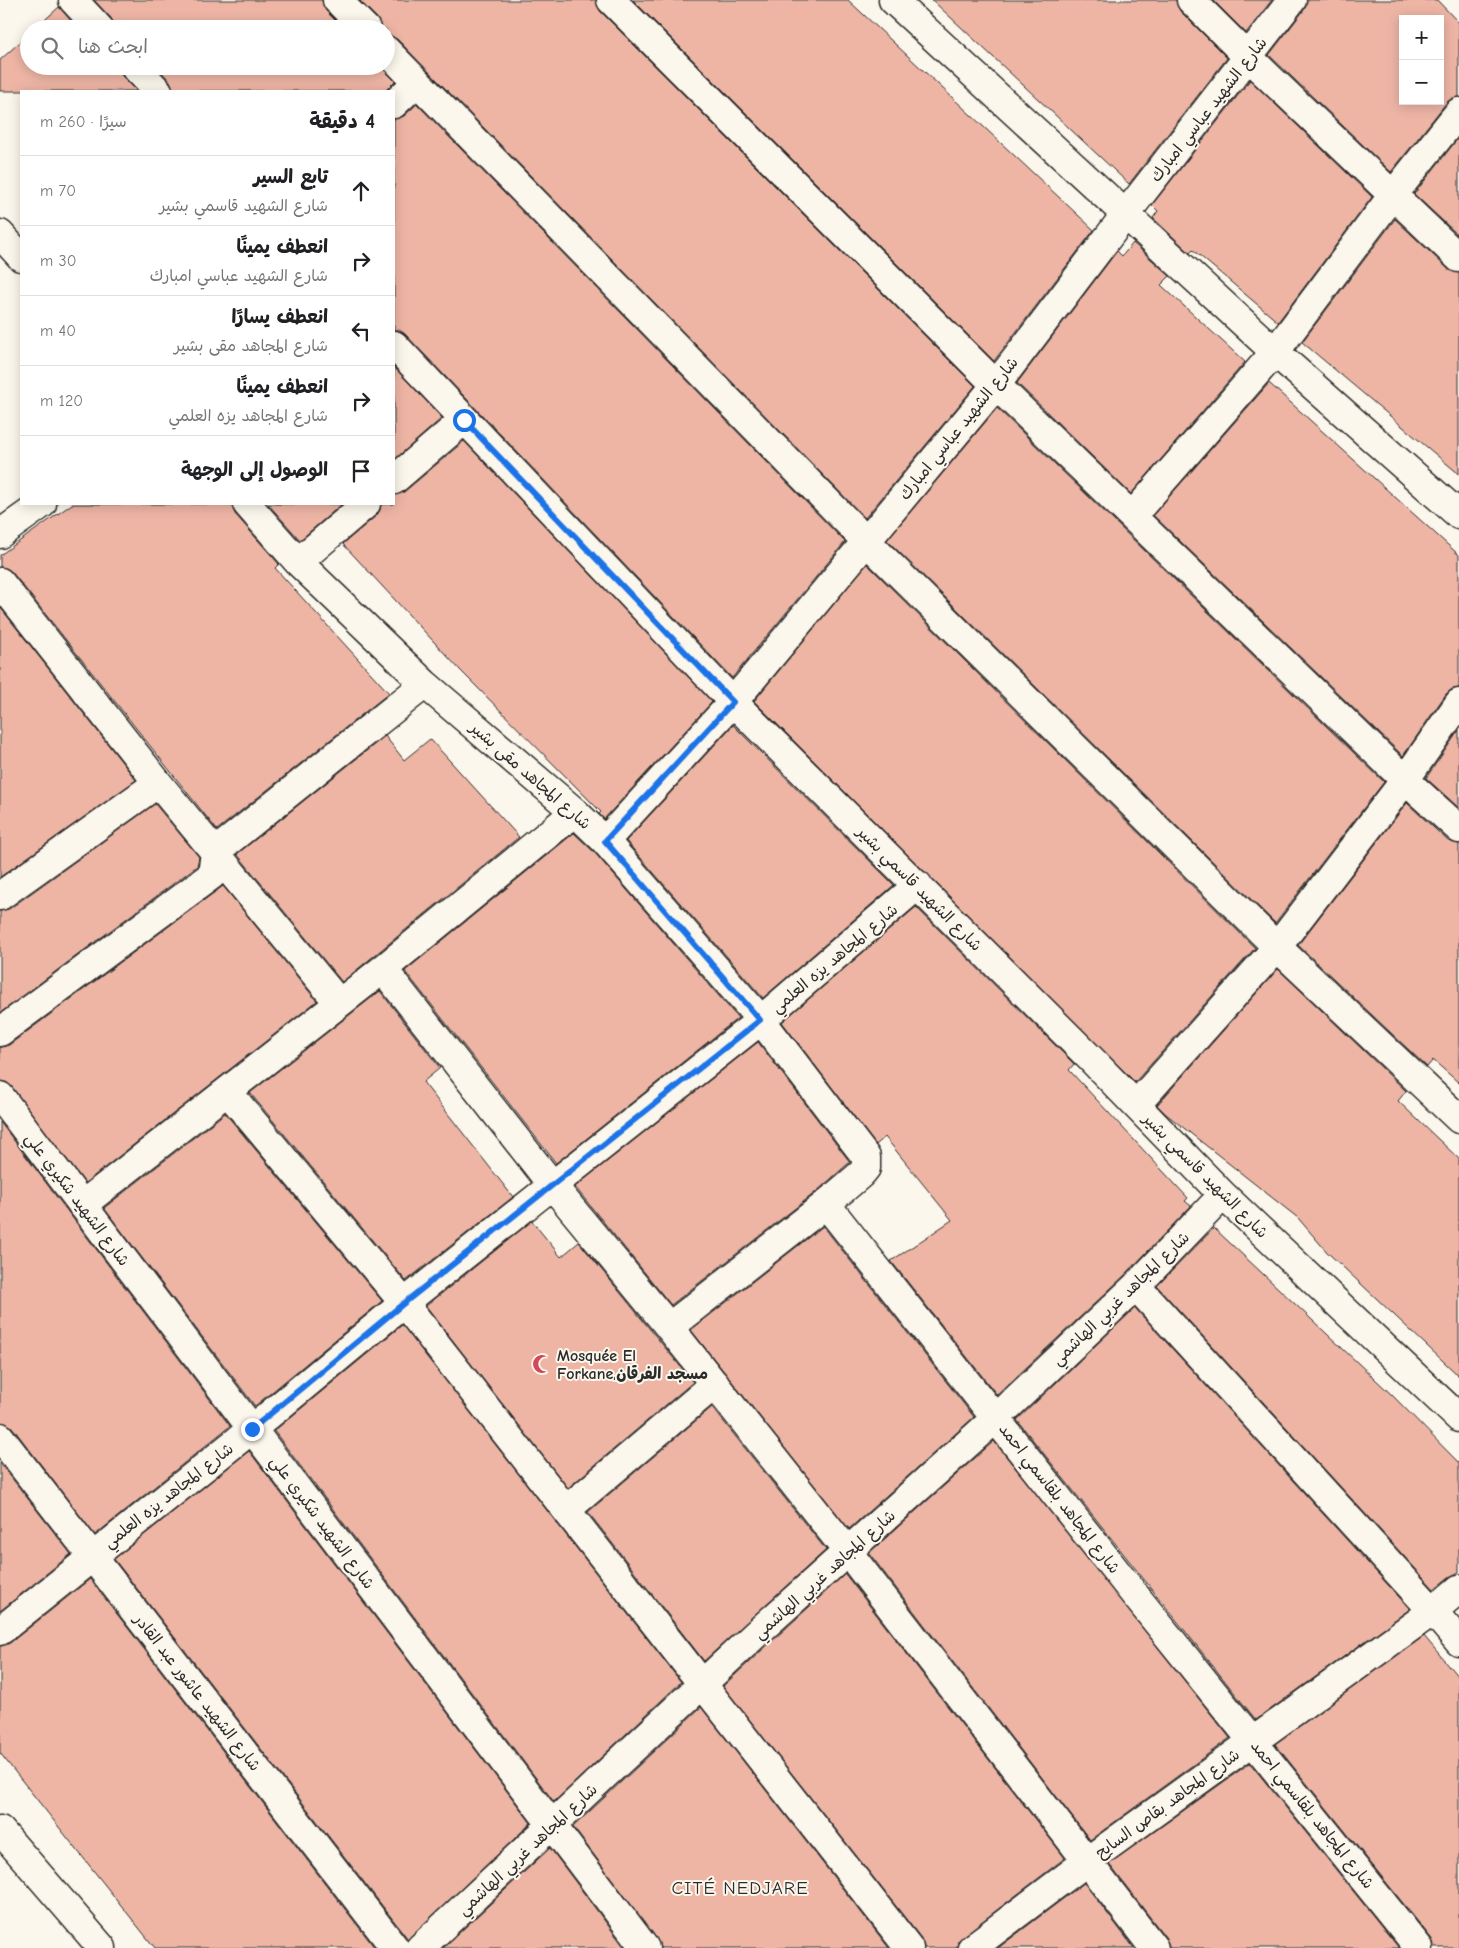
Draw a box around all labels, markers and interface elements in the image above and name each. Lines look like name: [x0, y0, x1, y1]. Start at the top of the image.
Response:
map controls: [1399, 15, 1444, 105]
button: +: [1399, 15, 1444, 60]
search box: [20, 20, 395, 75]
icon: search: [38, 34, 66, 62]
street label: شارع الشهيد عباسي امبارك: [1147, 34, 1275, 189]
text: ابحث هنا: [78, 36, 148, 58]
button: −: [1399, 60, 1444, 105]
text: 4 دقيقة: [309, 109, 375, 133]
text: سيرًا · 260 m: [40, 113, 127, 131]
text: تابع السير: [254, 166, 328, 188]
icon: ahead: [347, 177, 375, 205]
text: 70 m: [40, 182, 76, 200]
text: شارع الشهيد قاسمي بشير: [159, 197, 328, 215]
text: انعطف يمينًا: [236, 236, 328, 258]
icon: right: [347, 247, 375, 275]
text: 30 m: [40, 252, 76, 270]
text: شارع الشهيد عباسي امبارك: [150, 267, 328, 285]
text: انعطف يسارًا: [231, 306, 328, 328]
icon: left: [347, 317, 375, 345]
text: 40 m: [40, 322, 76, 340]
text: شارع المجاهد مقى بشير: [174, 337, 328, 355]
street label: شارع الشهيد عباسي امبارك: [896, 354, 1026, 507]
text: انعطف يمينًا: [236, 376, 328, 398]
icon: right: [347, 387, 375, 415]
text: 120 m: [40, 392, 83, 410]
text: شارع المجاهد يزه العلمي: [169, 407, 328, 425]
route start: [453, 409, 476, 432]
icon: arrive: [347, 457, 375, 485]
text: الوصول إلى الوجهة: [181, 459, 328, 481]
street label: شارع المجاهد مقى بشير: [464, 717, 594, 835]
street label: شارع الشهيد قاسمي بشير: [848, 821, 985, 958]
street label: شارع المجاهد يزه العلمي: [768, 901, 905, 1021]
street label: شارع الشهيد قاسمي بشير: [1134, 1108, 1271, 1245]
street label: شارع الشهيد شكيري علي: [17, 1130, 133, 1273]
street label: شارع المجاهد غربي الهاشمي: [1048, 1228, 1197, 1373]
place label: Mosquée El Forkane,مسجد الفرقان: [557, 1347, 708, 1383]
mosque icon: Mosquée El Forkane,مسجد الفرقان: [531, 1353, 553, 1375]
route end: [241, 1418, 264, 1441]
street label: شارع المجاهد بلقاسمي احمد: [991, 1420, 1123, 1580]
street label: شارع المجاهد يزه العلمي: [100, 1440, 240, 1556]
street label: شارع الشهيد شكيري علي: [262, 1453, 378, 1596]
street label: شارع المجاهد غربي الهاشمي: [750, 1506, 902, 1647]
street label: شارع الشهيد عاشور عبد القادر: [128, 1609, 264, 1776]
street label: شارع المجاهد بلقاسمي احمد: [1243, 1737, 1378, 1895]
street label: شارع المجاهد بقاص السايح: [1092, 1746, 1244, 1864]
street label: شارع المجاهد غربي الهاشمي: [454, 1780, 605, 1923]
district label: CITÉ NEDJARE: [671, 1877, 809, 1899]

